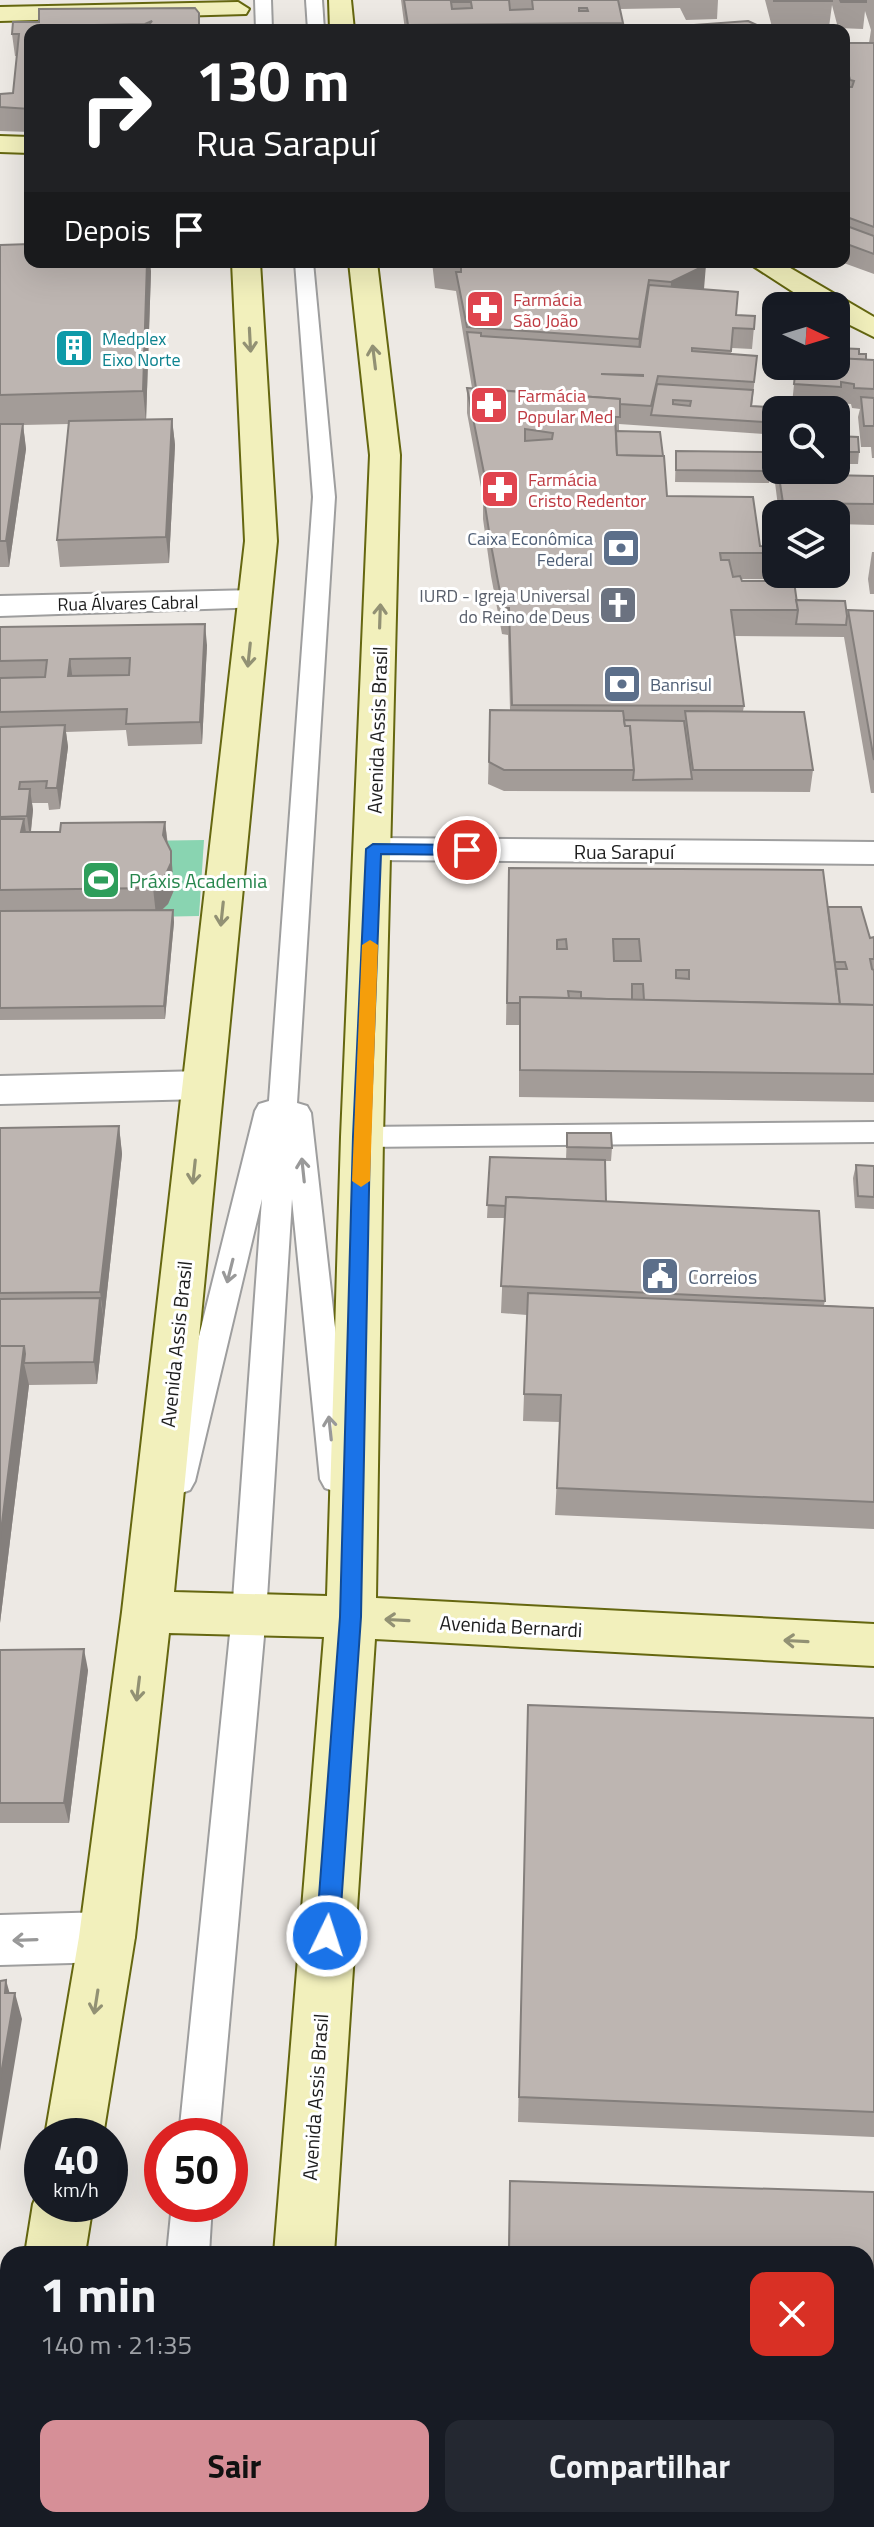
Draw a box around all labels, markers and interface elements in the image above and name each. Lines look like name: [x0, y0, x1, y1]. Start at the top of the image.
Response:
text: 130 m: [196, 38, 349, 123]
icon: right: [64, 56, 168, 160]
text: Rua Sarapuí: [196, 115, 377, 170]
text: Depois: [64, 207, 151, 253]
icon: arrive: [167, 208, 211, 252]
place label: Farmácia São João: [513, 286, 582, 334]
pharmacy icon: Farmácia São João: [464, 288, 506, 330]
north arrow: [762, 292, 850, 380]
map controls: [762, 292, 850, 588]
place label: Medplex Eixo Norte: [102, 325, 181, 373]
one-way arrow: [243, 326, 258, 353]
building icon: Medplex Eixo Norte: [53, 327, 95, 369]
one-way arrow: [366, 344, 381, 370]
place label: Farmácia Popular Med: [517, 382, 613, 430]
pharmacy icon: Farmácia Popular Med: [468, 384, 510, 426]
button: search: [762, 396, 850, 484]
place label: Farmácia Cristo Redentor: [528, 466, 646, 514]
pharmacy icon: Farmácia Cristo Redentor: [479, 468, 521, 510]
button: layers: [762, 500, 850, 588]
place label: Caixa Econômica Federal: [467, 525, 593, 573]
bank icon: Caixa Econômica Federal: [600, 527, 642, 569]
place label: IURD - Igreja Universal do Reino de Deus: [419, 582, 590, 630]
church icon: IURD - Igreja Universal do Reino de Deus: [597, 584, 639, 626]
street label: Rua Álvares Cabral: [57, 588, 199, 618]
one-way arrow: [373, 603, 388, 630]
one-way arrow: [242, 641, 257, 668]
street label: Avenida Assis Brasil: [359, 646, 395, 814]
bank icon: Banrisul: [601, 663, 643, 705]
place label: Banrisul: [650, 671, 712, 698]
pin: [433, 816, 501, 884]
icon: arrive: [445, 828, 489, 872]
street label: Rua Sarapuí: [574, 836, 676, 867]
sports icon: Práxis Academia: [80, 859, 122, 901]
place label: Práxis Academia: [129, 865, 267, 896]
one-way arrow: [214, 900, 229, 926]
one-way arrow: [295, 1157, 310, 1184]
one-way arrow: [186, 1158, 201, 1185]
public building icon: Correios: [639, 1255, 681, 1297]
one-way arrow: [222, 1257, 237, 1283]
street label: Avenida Assis Brasil: [152, 1259, 200, 1429]
place label: Correios: [688, 1261, 757, 1292]
one-way arrow: [323, 1416, 338, 1442]
street label: Avenida Bernardi: [439, 1607, 583, 1645]
one-way arrow: [384, 1612, 411, 1627]
one-way arrow: [783, 1633, 810, 1648]
one-way arrow: [130, 1676, 145, 1701]
position arrow: [285, 1894, 369, 1978]
one-way arrow: [12, 1932, 39, 1947]
one-way arrow: [88, 1989, 103, 2014]
street label: Avenida Assis Brasil: [294, 2012, 336, 2182]
speed limit sign: 50: [144, 2118, 248, 2222]
text: 40: [54, 2129, 98, 2190]
text: km/h: [53, 2174, 99, 2205]
text: 1 min: [40, 2258, 157, 2331]
button: close: [750, 2272, 834, 2356]
text: 140 m · 21:35: [40, 2325, 192, 2364]
button: Sair: [40, 2420, 429, 2512]
button: Compartilhar: [445, 2420, 834, 2512]

